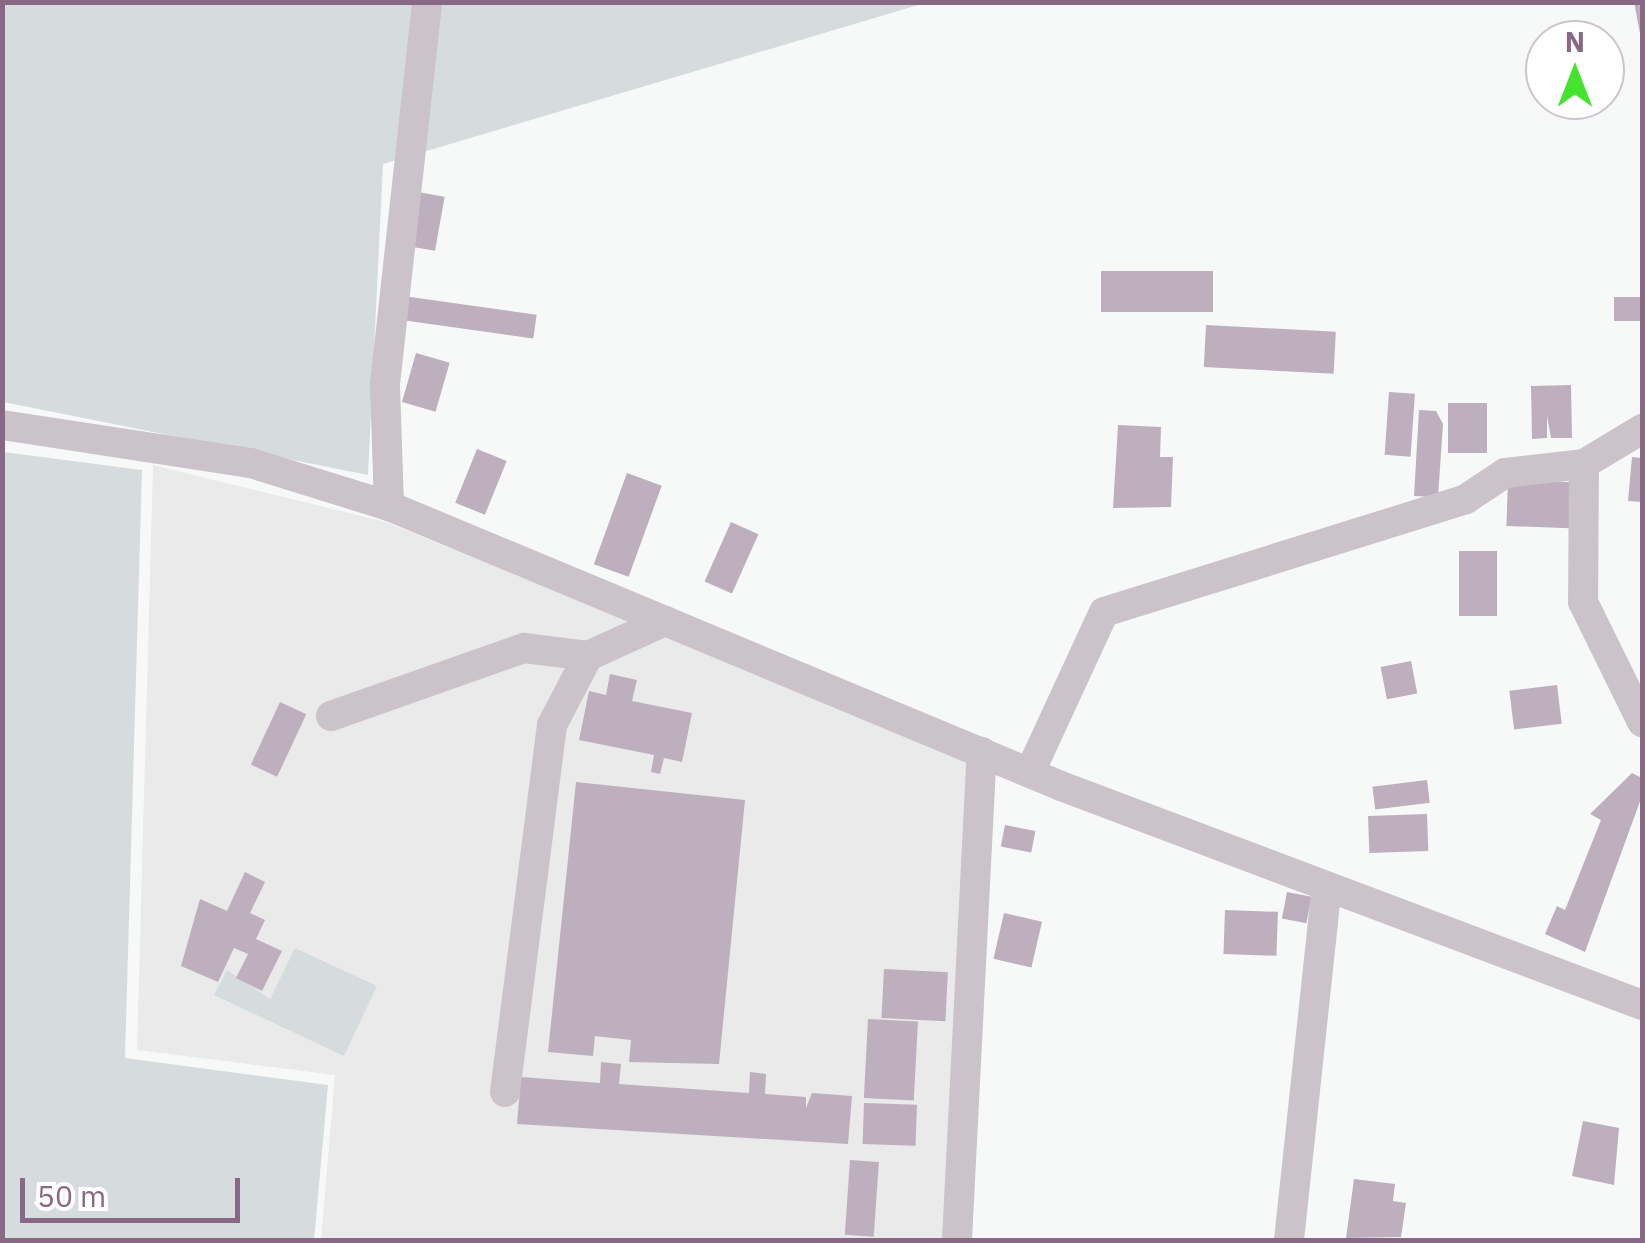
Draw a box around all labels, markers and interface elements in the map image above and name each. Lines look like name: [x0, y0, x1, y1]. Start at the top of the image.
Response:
north arrow: [1525, 20, 1625, 120]
text: N: [1565, 23, 1585, 60]
scale bar: [25, 1158, 245, 1220]
text: 50 m: [37, 1176, 106, 1215]

